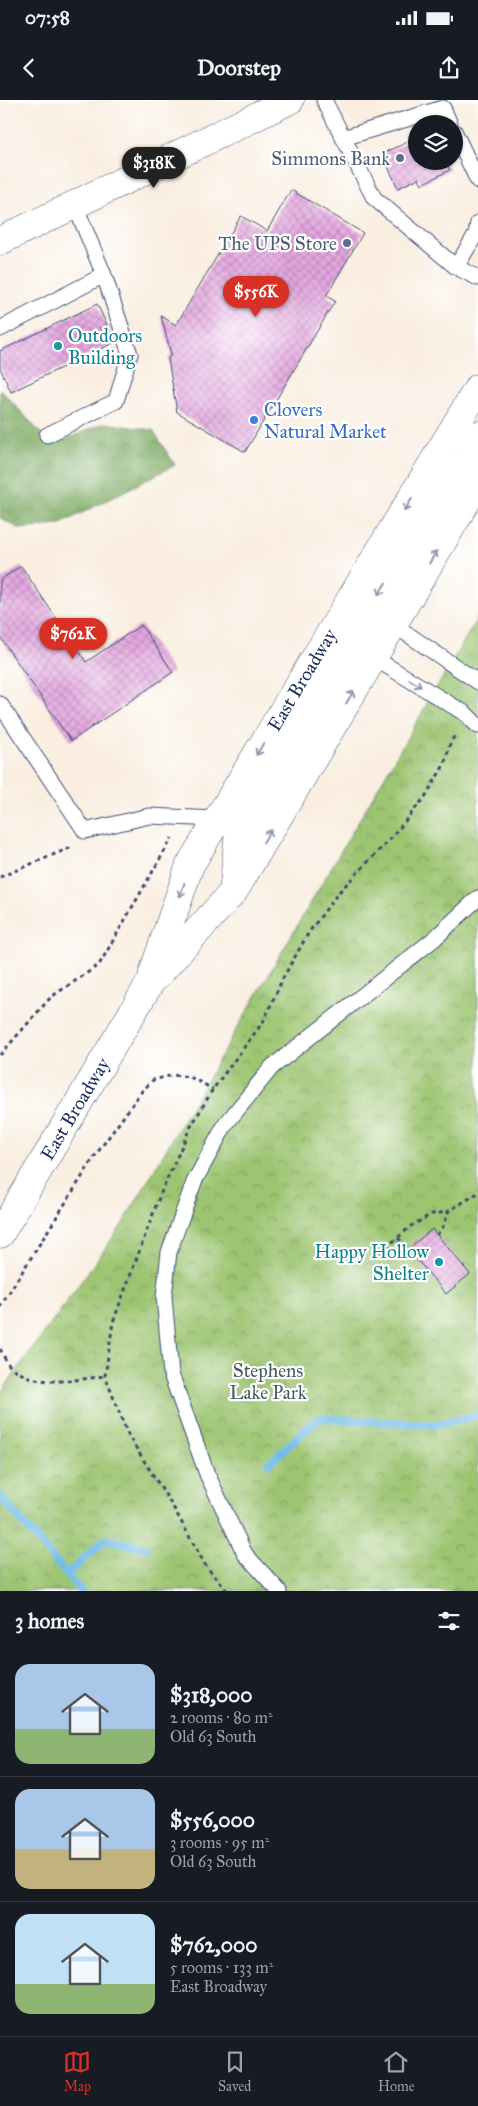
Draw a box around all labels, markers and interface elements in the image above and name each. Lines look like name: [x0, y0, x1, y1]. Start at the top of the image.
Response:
text: 07:58: [25, 6, 70, 29]
icon: back: [15, 54, 43, 82]
text: Doorstep: [197, 54, 281, 81]
icon: share: [435, 54, 463, 82]
map controls: [408, 115, 463, 170]
button: layers: [408, 115, 463, 170]
pin: $318K: [119, 146, 189, 189]
place label: Simmons Bank: [271, 147, 390, 170]
marker: Simmons Bank: [394, 152, 406, 164]
text: $318K: [133, 153, 175, 172]
place label: The UPS Store: [218, 232, 337, 255]
marker: The UPS Store: [341, 237, 353, 249]
pin: $556K: [221, 276, 291, 318]
text: $556K: [234, 282, 278, 301]
place label: Outdoors Building: [68, 324, 142, 370]
marker: Outdoors Building: [52, 340, 64, 352]
place label: Clovers Natural Market: [264, 398, 387, 443]
marker: Clovers Natural Market: [248, 414, 260, 426]
one-way arrow: [402, 497, 412, 511]
one-way arrow: [429, 551, 439, 565]
one-way arrow: [377, 581, 387, 595]
pin: $762K: [38, 618, 108, 660]
text: $762K: [50, 624, 96, 643]
street label: East Broadway: [262, 624, 342, 735]
one-way arrow: [408, 679, 422, 689]
one-way arrow: [346, 690, 356, 705]
one-way arrow: [255, 741, 265, 755]
one-way arrow: [262, 830, 272, 844]
one-way arrow: [176, 882, 186, 898]
street label: East Broadway: [35, 1053, 115, 1164]
place label: Happy Hollow Shelter: [315, 1240, 430, 1285]
marker: Happy Hollow Shelter: [433, 1256, 445, 1268]
park label: Stephens Lake Park: [229, 1359, 307, 1404]
icon: filters: [435, 1607, 463, 1635]
text: 3 homes: [15, 1608, 84, 1634]
text: $318,000: [170, 1682, 253, 1708]
icon: home: [55, 1684, 115, 1744]
text: 2 rooms · 80 m²: [170, 1708, 273, 1727]
text: Old 63 South: [170, 1727, 256, 1746]
text: $556,000: [170, 1807, 255, 1833]
icon: home: [55, 1809, 115, 1869]
text: 3 rooms · 95 m²: [170, 1833, 269, 1852]
text: Old 63 South: [170, 1852, 256, 1871]
text: $762,000: [170, 1932, 257, 1958]
icon: home: [55, 1934, 115, 1994]
text: 5 rooms · 133 m²: [170, 1958, 273, 1977]
text: East Broadway: [170, 1977, 267, 1996]
tab: Map: [63, 2048, 91, 2095]
tab: Saved: [218, 2048, 251, 2095]
tab: Home: [378, 2048, 415, 2095]

